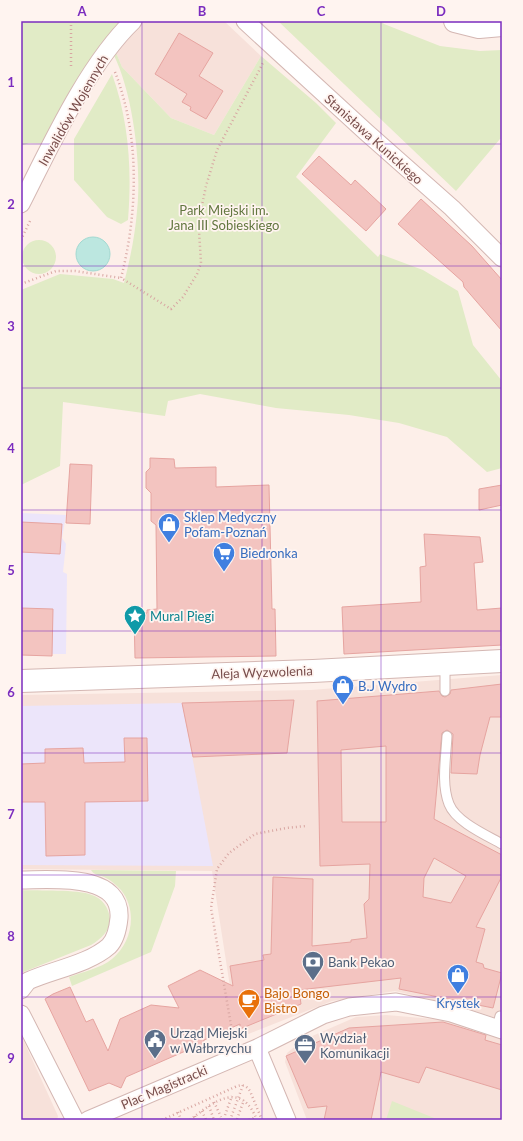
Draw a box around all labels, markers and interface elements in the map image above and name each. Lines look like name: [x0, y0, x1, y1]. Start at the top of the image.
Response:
text: A: [76, 3, 87, 19]
text: B: [198, 3, 207, 19]
text: C: [317, 3, 326, 19]
text: D: [436, 3, 446, 19]
street label: Inwalidów Wojennych: [35, 52, 111, 168]
text: 1: [7, 74, 15, 90]
street label: Stanisława Kunickiego: [321, 91, 427, 187]
text: 2: [7, 196, 15, 212]
park label: Park Miejski im. Jana III Sobieskiego: [169, 202, 279, 233]
text: 3: [7, 318, 15, 334]
text: 4: [7, 440, 15, 456]
place label: Sklep Medyczny Pofam-Poznań: [184, 509, 277, 540]
shop icon: Sklep Medyczny Pofam-Poznań: [156, 511, 182, 544]
supermarket icon: Biedronka: [211, 540, 237, 573]
place label: Biedronka: [240, 545, 298, 561]
text: 5: [7, 562, 15, 578]
place icon: Mural Piegi: [122, 603, 148, 636]
place label: Mural Piegi: [150, 608, 214, 624]
street label: Aleja Wyzwolenia: [211, 662, 313, 682]
shop icon: B.J Wydro: [330, 673, 356, 706]
place label: B.J Wydro: [358, 678, 417, 694]
text: 6: [7, 684, 15, 700]
text: 7: [7, 806, 15, 822]
text: 8: [7, 928, 15, 944]
bank icon: Bank Pekao: [300, 949, 326, 982]
place label: Bank Pekao: [328, 954, 395, 970]
shop icon: Krystek: [445, 962, 471, 995]
place label: Bajo Bongo Bistro: [264, 985, 330, 1016]
cafe icon: Bajo Bongo Bistro: [236, 987, 262, 1020]
place label: Krystek: [436, 995, 480, 1011]
place label: Urząd Miejski w Wałbrzychu: [170, 1025, 251, 1056]
public building icon: Urząd Miejski w Wałbrzychu: [142, 1027, 168, 1060]
place label: Wydział Komunikacji: [320, 1030, 389, 1061]
office icon: Wydział Komunikacji: [292, 1032, 318, 1065]
text: 9: [7, 1050, 15, 1066]
street label: Plac Magistracki: [118, 1062, 210, 1112]

